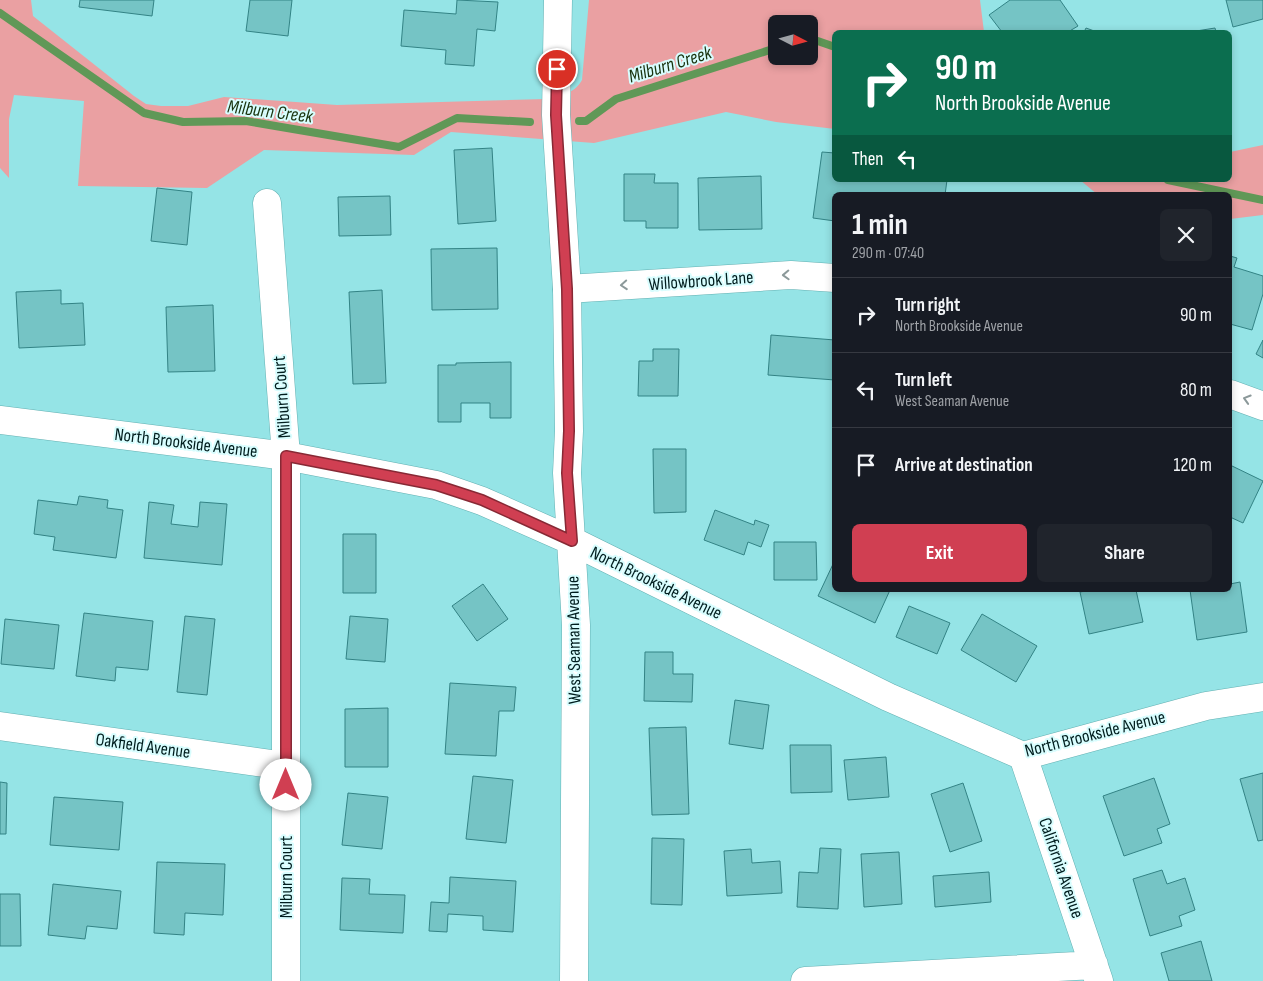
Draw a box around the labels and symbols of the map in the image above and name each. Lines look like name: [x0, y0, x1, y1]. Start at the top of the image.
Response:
north arrow: [768, 15, 818, 65]
water label: Milburn Creek: [626, 41, 715, 89]
pin: [536, 48, 578, 90]
water label: Milburn Creek: [226, 95, 315, 129]
street label: Willowbrook Lane: [648, 267, 754, 295]
one-way arrow: [782, 270, 790, 281]
one-way arrow: [620, 280, 628, 291]
street label: Milburn Court: [269, 355, 295, 439]
one-way arrow: [1243, 395, 1251, 405]
street label: North Brookside Avenue: [113, 424, 259, 462]
street label: North Brookside Avenue: [587, 542, 725, 624]
street label: West Seaman Avenue: [562, 576, 586, 704]
street label: North Brookside Avenue: [1023, 706, 1167, 762]
street label: Oakfield Avenue: [94, 729, 192, 763]
position arrow: [259, 758, 311, 810]
street label: California Avenue: [1034, 815, 1088, 921]
street label: Milburn Court: [276, 835, 297, 918]

